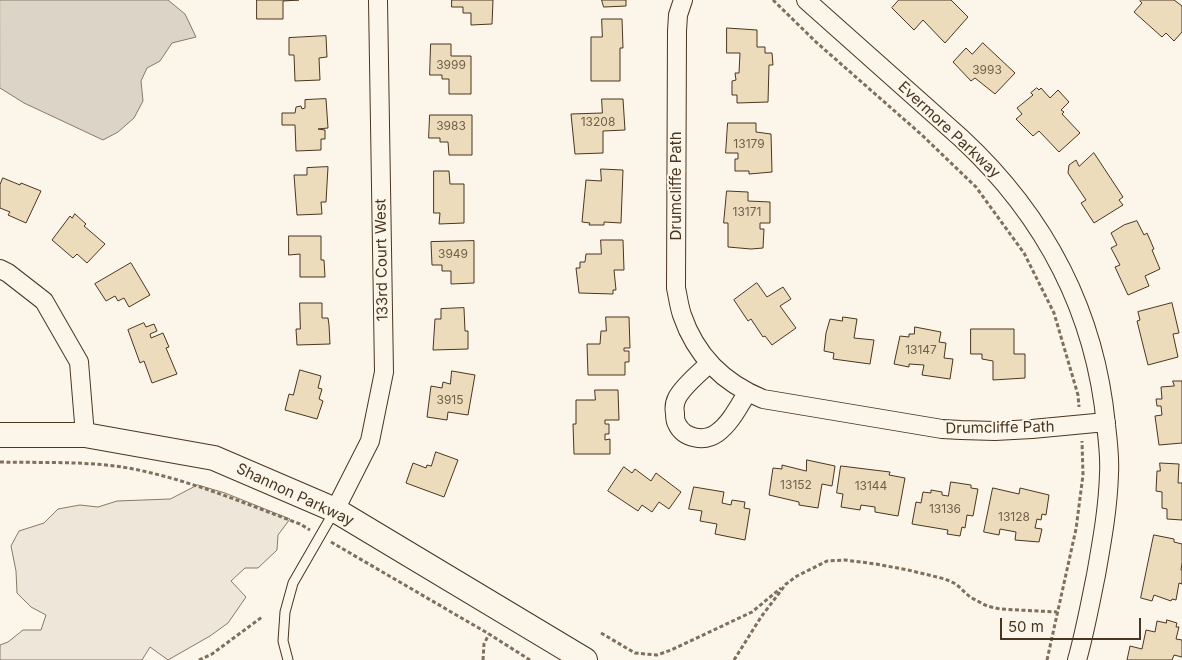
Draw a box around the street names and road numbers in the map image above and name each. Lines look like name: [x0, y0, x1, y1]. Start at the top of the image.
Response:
street label: Evermore Parkway: [894, 78, 1004, 182]
street label: Drumcliffe Path: [667, 131, 685, 241]
street label: 133rd Court West: [372, 198, 392, 322]
street label: Drumcliffe Path: [945, 418, 1055, 438]
street label: Shannon Parkway: [233, 460, 357, 530]

